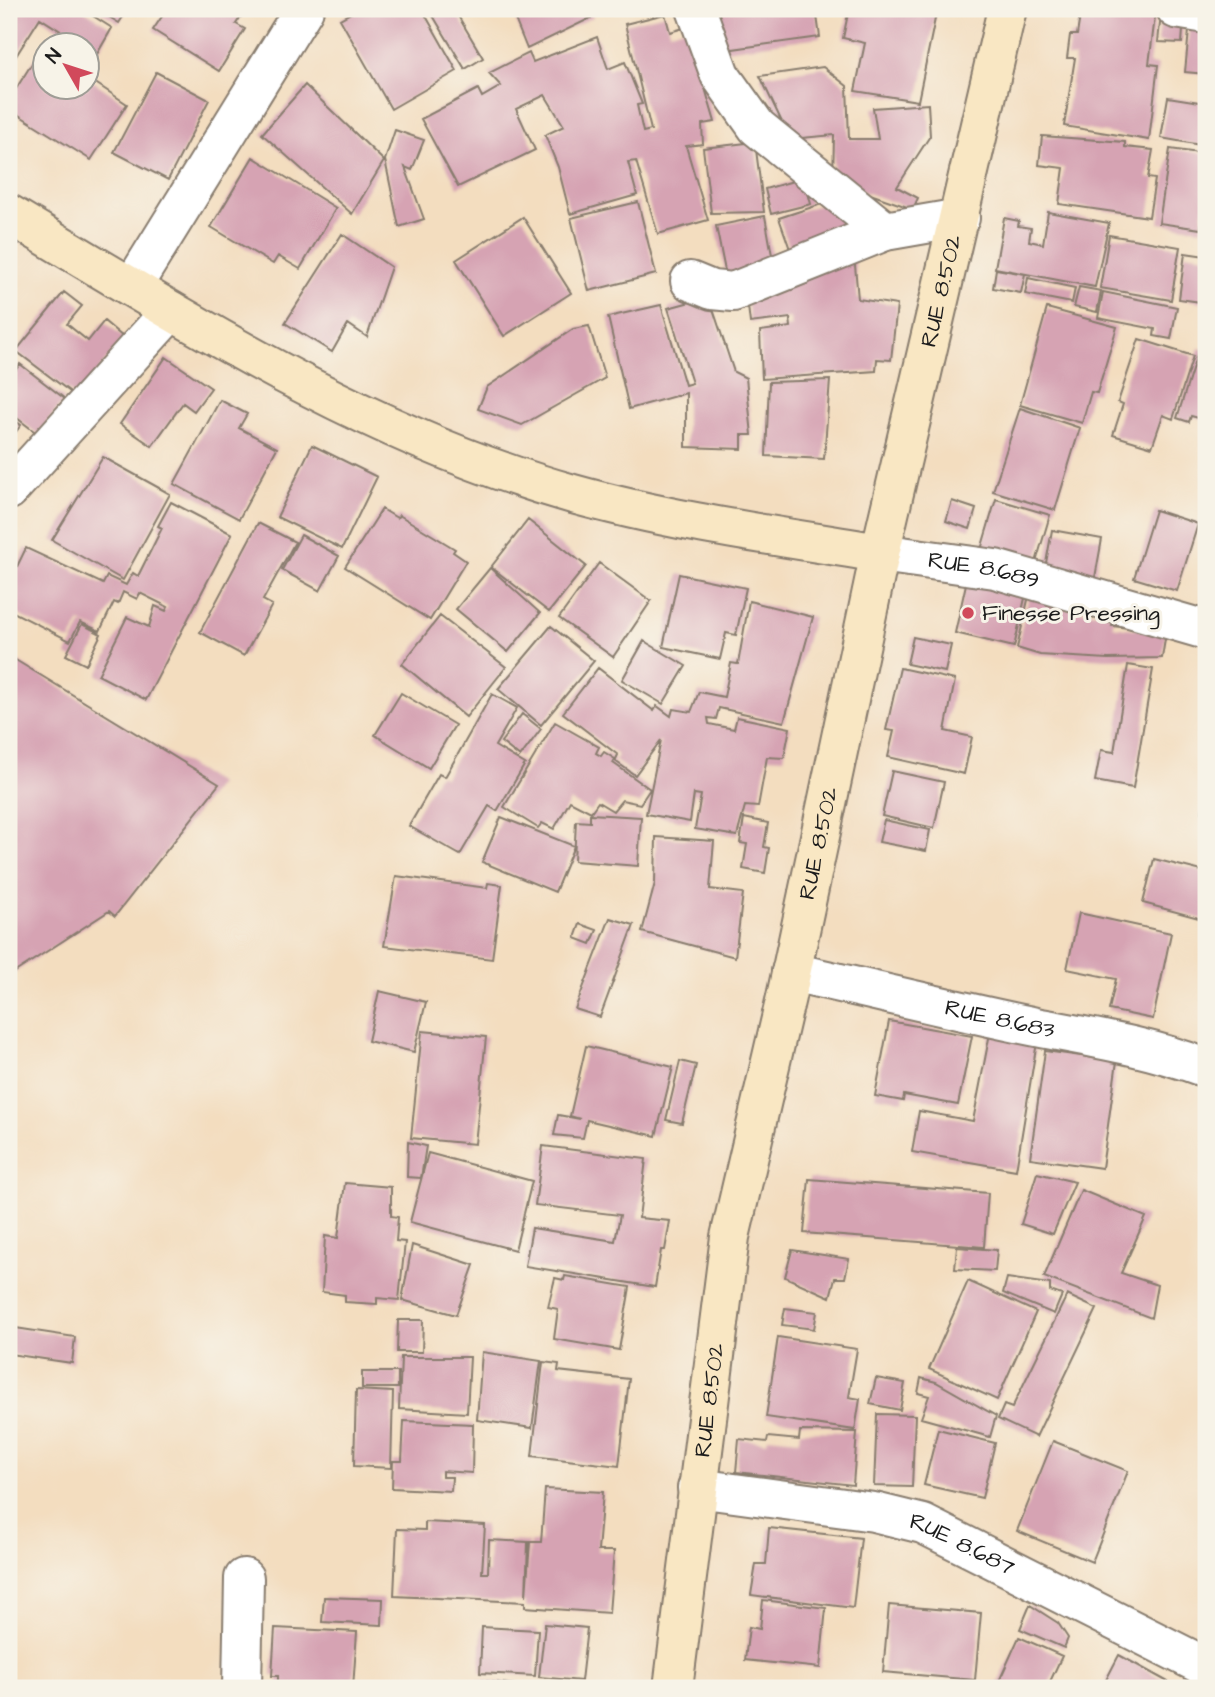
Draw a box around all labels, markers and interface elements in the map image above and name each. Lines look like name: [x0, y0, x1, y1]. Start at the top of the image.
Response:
north arrow: [32, 32, 102, 102]
text: N: [40, 43, 68, 69]
street label: RUE 8.502: [913, 232, 970, 350]
street label: RUE 8.689: [926, 544, 1043, 597]
place label: Finesse Pressing: [982, 597, 1160, 630]
marker: Finesse Pressing: [960, 605, 976, 621]
street label: RUE 8.502: [791, 784, 846, 903]
street label: RUE 8.683: [942, 992, 1058, 1046]
street label: RUE 8.502: [686, 1342, 732, 1459]
street label: RUE 8.687: [907, 1505, 1020, 1584]

